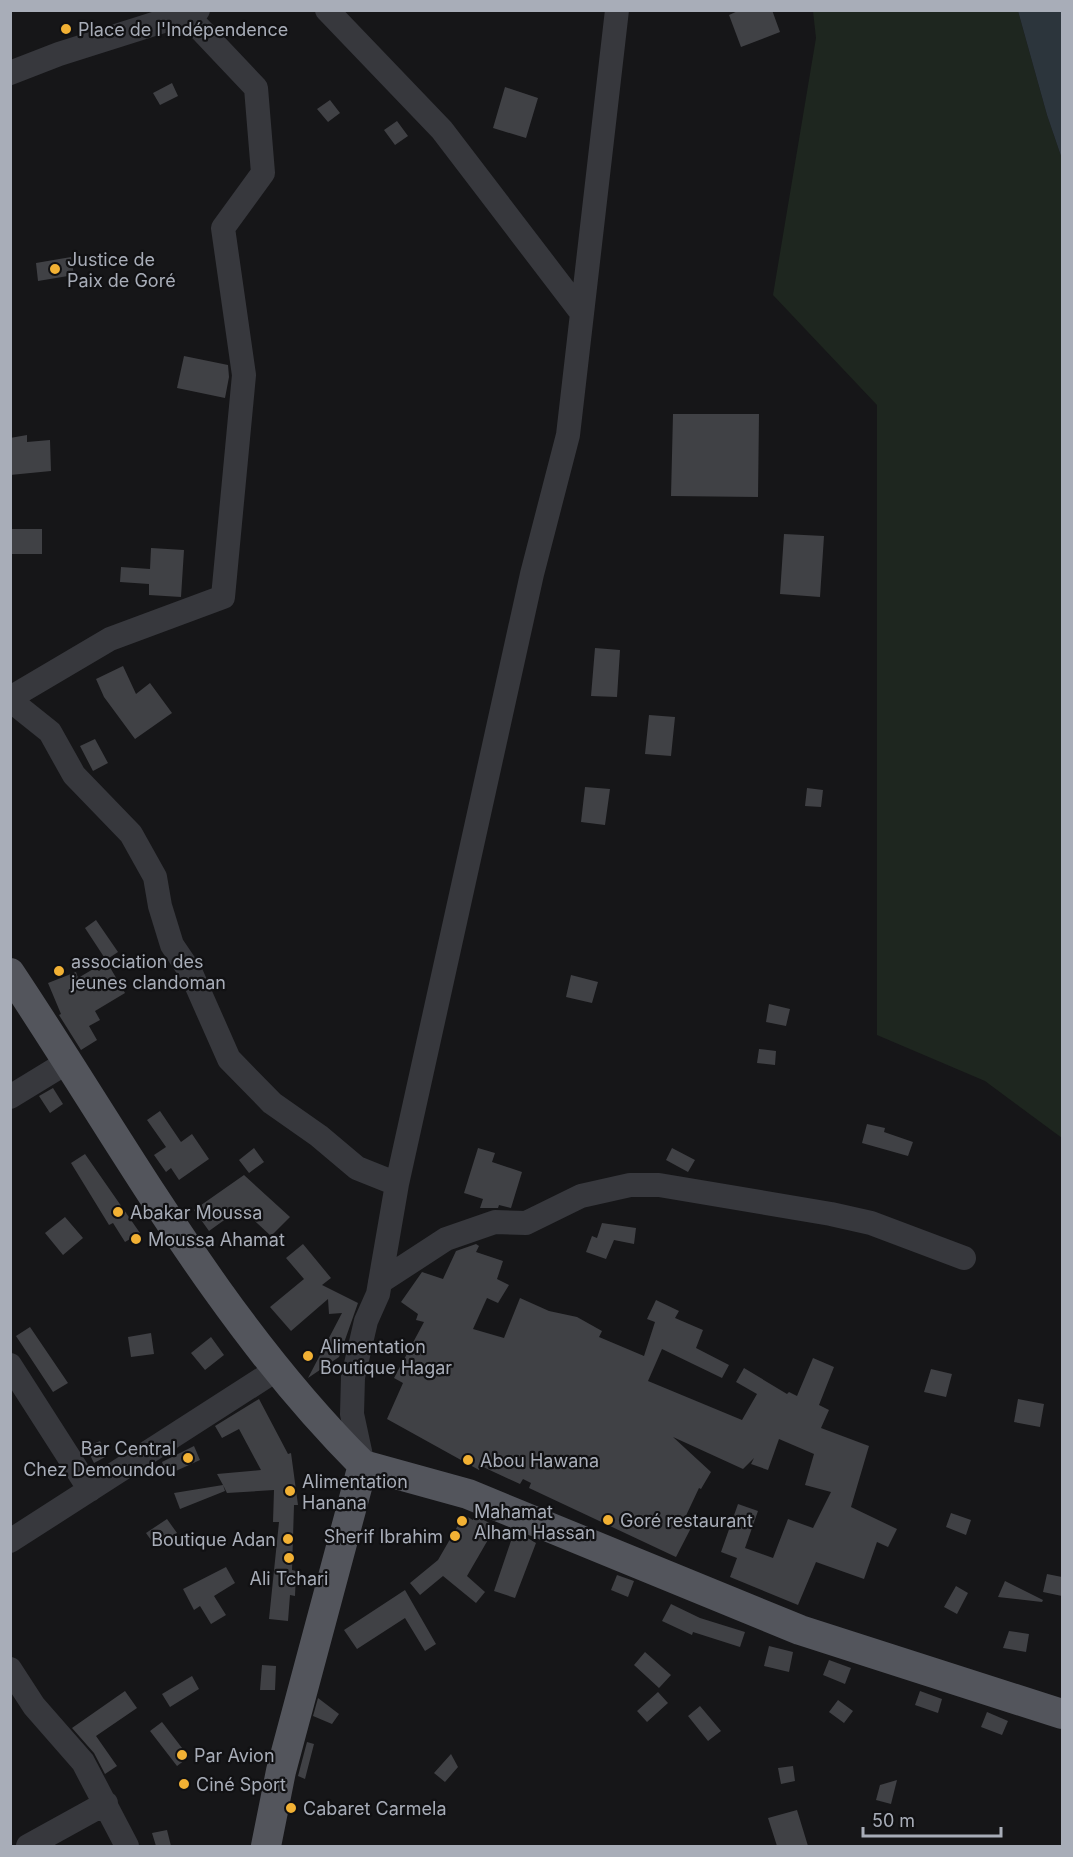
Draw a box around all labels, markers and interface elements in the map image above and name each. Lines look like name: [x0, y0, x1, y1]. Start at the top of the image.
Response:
place label: Place de l'Indépendence: [78, 19, 288, 40]
marker: Place de l'Indépendence: [59, 22, 73, 36]
place label: Justice de Paix de Goré: [67, 249, 176, 291]
marker: Justice de Paix de Goré: [48, 262, 62, 276]
place label: association des jeunes clandoman: [70, 951, 226, 993]
marker: association des jeunes clandoman: [52, 964, 66, 978]
place label: Abakar Moussa: [130, 1202, 262, 1223]
marker: Abakar Moussa: [111, 1205, 125, 1219]
place label: Moussa Ahamat: [148, 1229, 285, 1250]
marker: Moussa Ahamat: [129, 1232, 143, 1246]
place label: Alimentation Boutique Hagar: [320, 1336, 452, 1378]
marker: Alimentation Boutique Hagar: [301, 1349, 315, 1363]
place label: Bar Central Chez Demoundou: [23, 1438, 176, 1480]
place label: Abou Hawana: [480, 1450, 599, 1471]
marker: Bar Central Chez Demoundou: [181, 1451, 195, 1465]
marker: Abou Hawana: [461, 1453, 475, 1467]
place label: Alimentation Hanana: [302, 1471, 408, 1513]
marker: Alimentation Hanana: [283, 1484, 297, 1498]
place label: Mahamat Alham Hassan: [474, 1501, 596, 1543]
place label: Goré restaurant: [620, 1510, 753, 1531]
marker: Goré restaurant: [601, 1513, 615, 1527]
marker: Mahamat Alham Hassan: [455, 1514, 469, 1528]
place label: Sherif Ibrahim: [324, 1526, 443, 1547]
place label: Boutique Adan: [151, 1529, 276, 1550]
marker: Sherif Ibrahim: [448, 1529, 462, 1543]
marker: Boutique Adan: [281, 1532, 295, 1546]
marker: Ali Tchari: [282, 1551, 296, 1565]
place label: Ali Tchari: [250, 1568, 328, 1589]
place label: Par Avion: [194, 1745, 275, 1766]
marker: Par Avion: [175, 1748, 189, 1762]
place label: Ciné Sport: [196, 1774, 286, 1795]
marker: Ciné Sport: [177, 1777, 191, 1791]
place label: Cabaret Carmela: [303, 1798, 447, 1819]
scale bar: [863, 1800, 1001, 1838]
marker: Cabaret Carmela: [284, 1801, 298, 1815]
text: 50 m: [872, 1810, 915, 1831]

